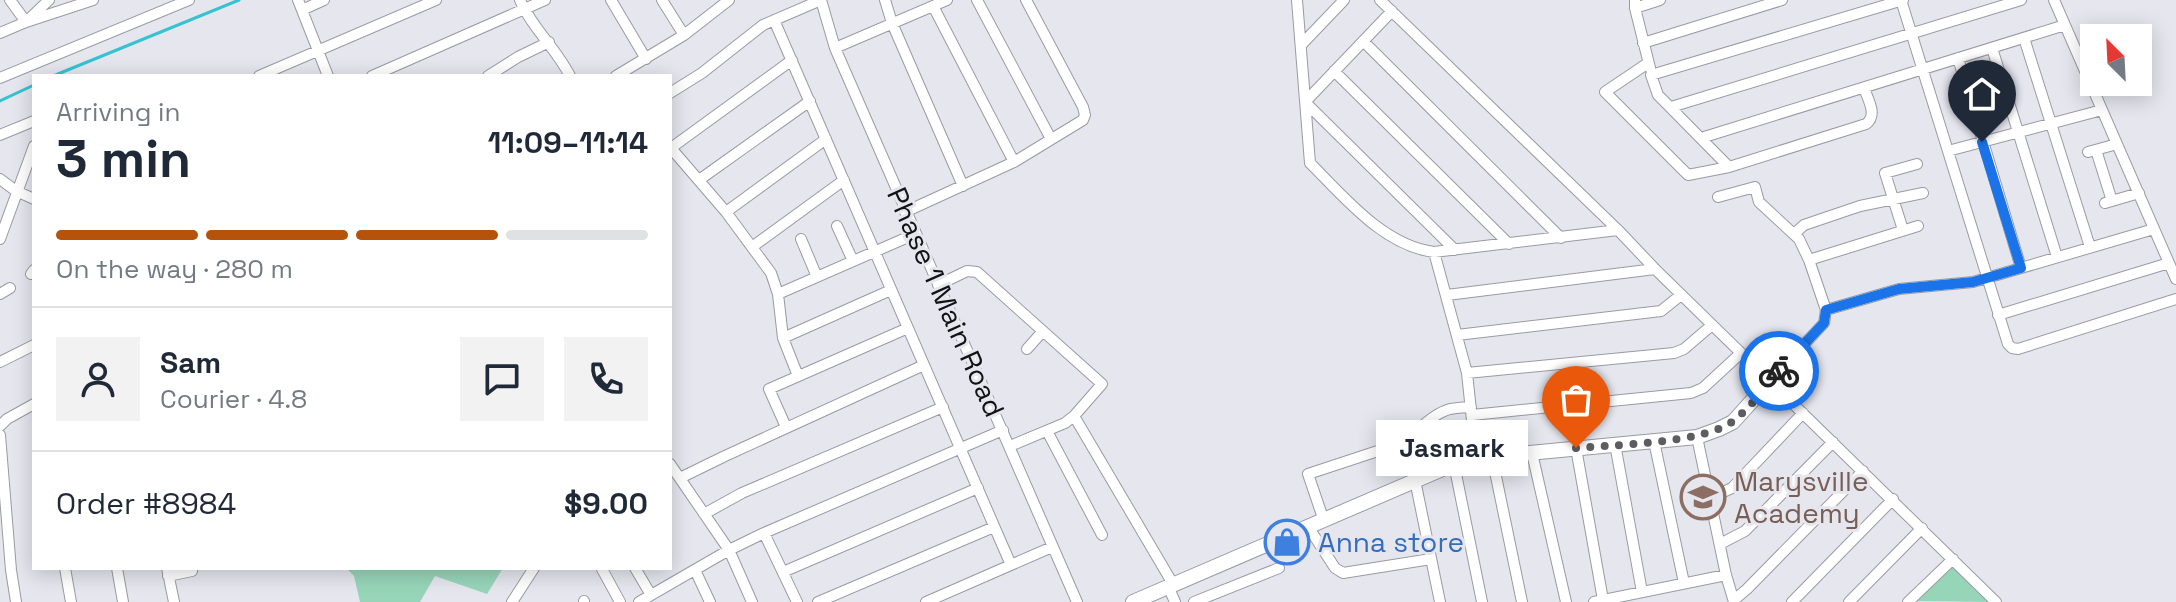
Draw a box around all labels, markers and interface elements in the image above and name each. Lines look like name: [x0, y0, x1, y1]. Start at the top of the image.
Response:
north arrow: [2080, 24, 2152, 96]
map controls: [2080, 24, 2152, 96]
pin: [1948, 60, 2016, 142]
icon: home: [1960, 72, 2004, 116]
text: Arriving in: [56, 95, 180, 129]
text: 11:09–11:14: [488, 123, 648, 162]
text: 3 min: [56, 126, 191, 192]
street label: Phase 1 Main Road: [879, 182, 1013, 422]
text: On the way · 280 m: [56, 252, 293, 286]
courier: [1739, 331, 1819, 411]
button: person: [56, 337, 140, 421]
button: chat: [460, 337, 544, 421]
button: phone: [564, 337, 648, 421]
text: Sam: [160, 343, 221, 382]
icon: bike: [1757, 349, 1801, 393]
pin: [1542, 366, 1610, 448]
icon: bag: [1554, 378, 1598, 422]
text: Courier · 4.8: [160, 382, 307, 416]
callout: Jasmark: [1376, 420, 1528, 476]
text: Jasmark: [1399, 431, 1505, 465]
place label: Marysville Academy: [1734, 463, 1869, 531]
school or university icon: Marysville Academy: [1679, 473, 1727, 521]
text: Order #8984: [56, 484, 236, 523]
text: $9.00: [564, 484, 648, 523]
shop icon: Anna store: [1263, 518, 1311, 566]
place label: Anna store: [1318, 524, 1464, 560]

